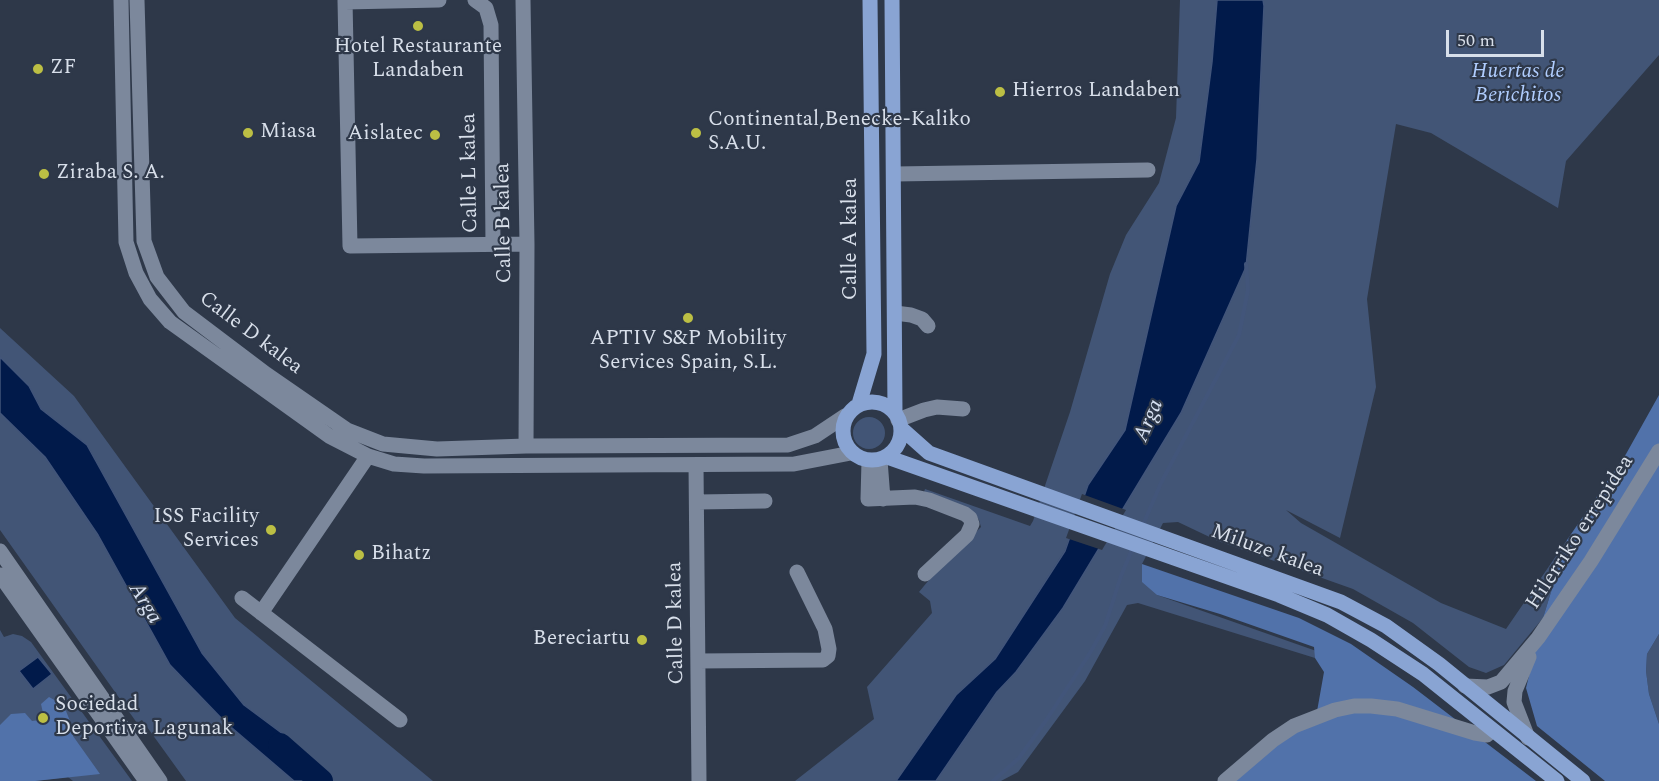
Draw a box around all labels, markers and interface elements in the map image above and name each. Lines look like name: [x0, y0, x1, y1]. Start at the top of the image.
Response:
scale bar: [1449, 18, 1546, 56]
marker: Hotel Restaurante Landaben: [411, 19, 425, 33]
text: 50 m: [1457, 27, 1495, 54]
place label: Hotel Restaurante Landaben: [334, 35, 502, 85]
place label: ZF: [50, 56, 76, 82]
park label: Huertas de Berichitos: [1471, 60, 1565, 110]
marker: ZF: [31, 62, 45, 76]
place label: Hierros Landaben: [1012, 79, 1180, 105]
marker: Hierros Landaben: [993, 85, 1007, 99]
place label: Continental,Benecke-Kaliko S.A.U.: [708, 108, 971, 158]
street label: Calle L kalea: [457, 113, 485, 233]
place label: Miasa: [260, 120, 316, 146]
place label: Aislatec: [348, 122, 423, 148]
marker: Miasa: [241, 126, 255, 140]
marker: Continental,Benecke-Kaliko S.A.U.: [689, 126, 703, 140]
marker: Aislatec: [428, 128, 442, 142]
place label: Ziraba S. A.: [56, 161, 165, 187]
street label: Calle B kalea: [491, 163, 519, 283]
marker: Ziraba S. A.: [37, 167, 51, 181]
street label: Calle A kalea: [839, 178, 865, 300]
street label: Calle D kalea: [193, 287, 307, 381]
marker: APTIV S&P Mobility Services Spain, S.L.: [681, 311, 695, 325]
place label: APTIV S&P Mobility Services Spain, S.L.: [590, 327, 786, 377]
water label: Arga: [1129, 396, 1171, 446]
street label: Hilerriko errepidea: [1522, 451, 1640, 615]
place label: ISS Facility Services: [154, 505, 259, 555]
street label: Miluze kalea: [1207, 520, 1327, 584]
marker: ISS Facility Services: [264, 523, 278, 537]
place label: Bihatz: [371, 542, 431, 568]
marker: Bihatz: [352, 548, 366, 562]
street label: Calle D kalea: [663, 561, 691, 685]
water label: Arga: [121, 579, 167, 629]
place label: Bereciartu: [533, 627, 630, 653]
marker: Bereciartu: [635, 633, 649, 647]
place label: Sociedad Deportiva Lagunak: [55, 693, 233, 743]
marker: Sociedad Deportiva Lagunak: [36, 711, 50, 725]

